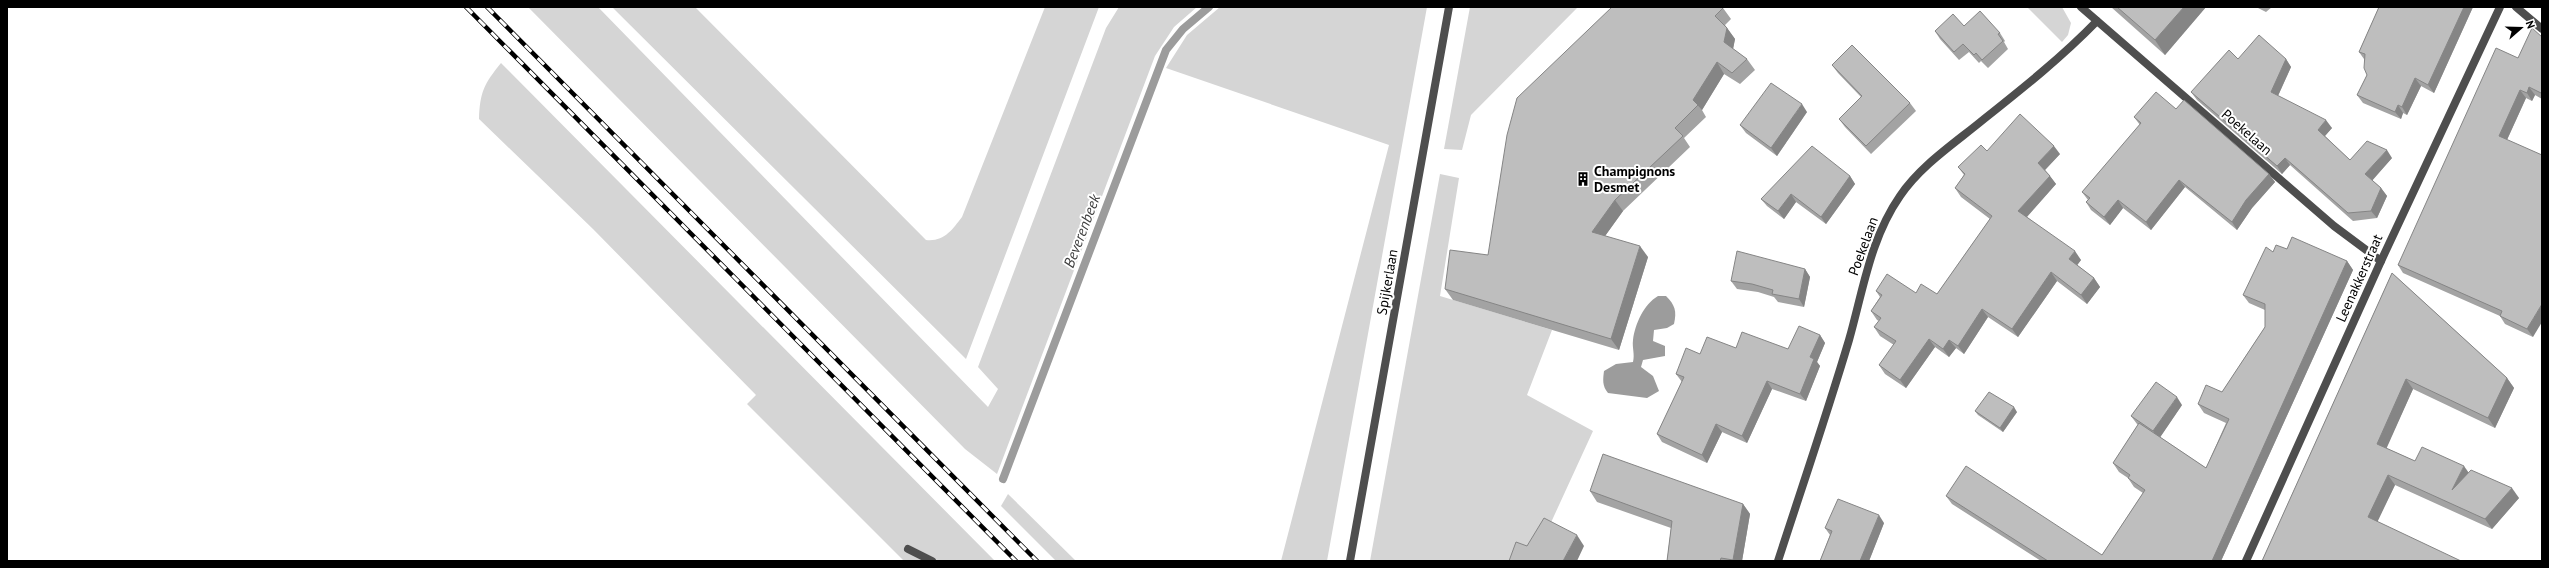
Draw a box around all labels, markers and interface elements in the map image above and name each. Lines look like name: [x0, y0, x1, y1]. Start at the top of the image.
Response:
north arrow: [2501, 8, 2541, 48]
text: N: [2523, 19, 2538, 30]
street label: Poekelaan: [2218, 105, 2276, 159]
place label: Champignons Desmet: [1594, 162, 1675, 196]
building icon: Champignons Desmet: [1575, 171, 1591, 187]
water label: Beverenbeek: [1059, 190, 1105, 270]
street label: Poekelaan: [1844, 214, 1882, 278]
street label: Leenakkerstraat: [2332, 231, 2386, 325]
street label: Spijkerlaan: [1372, 248, 1402, 316]

